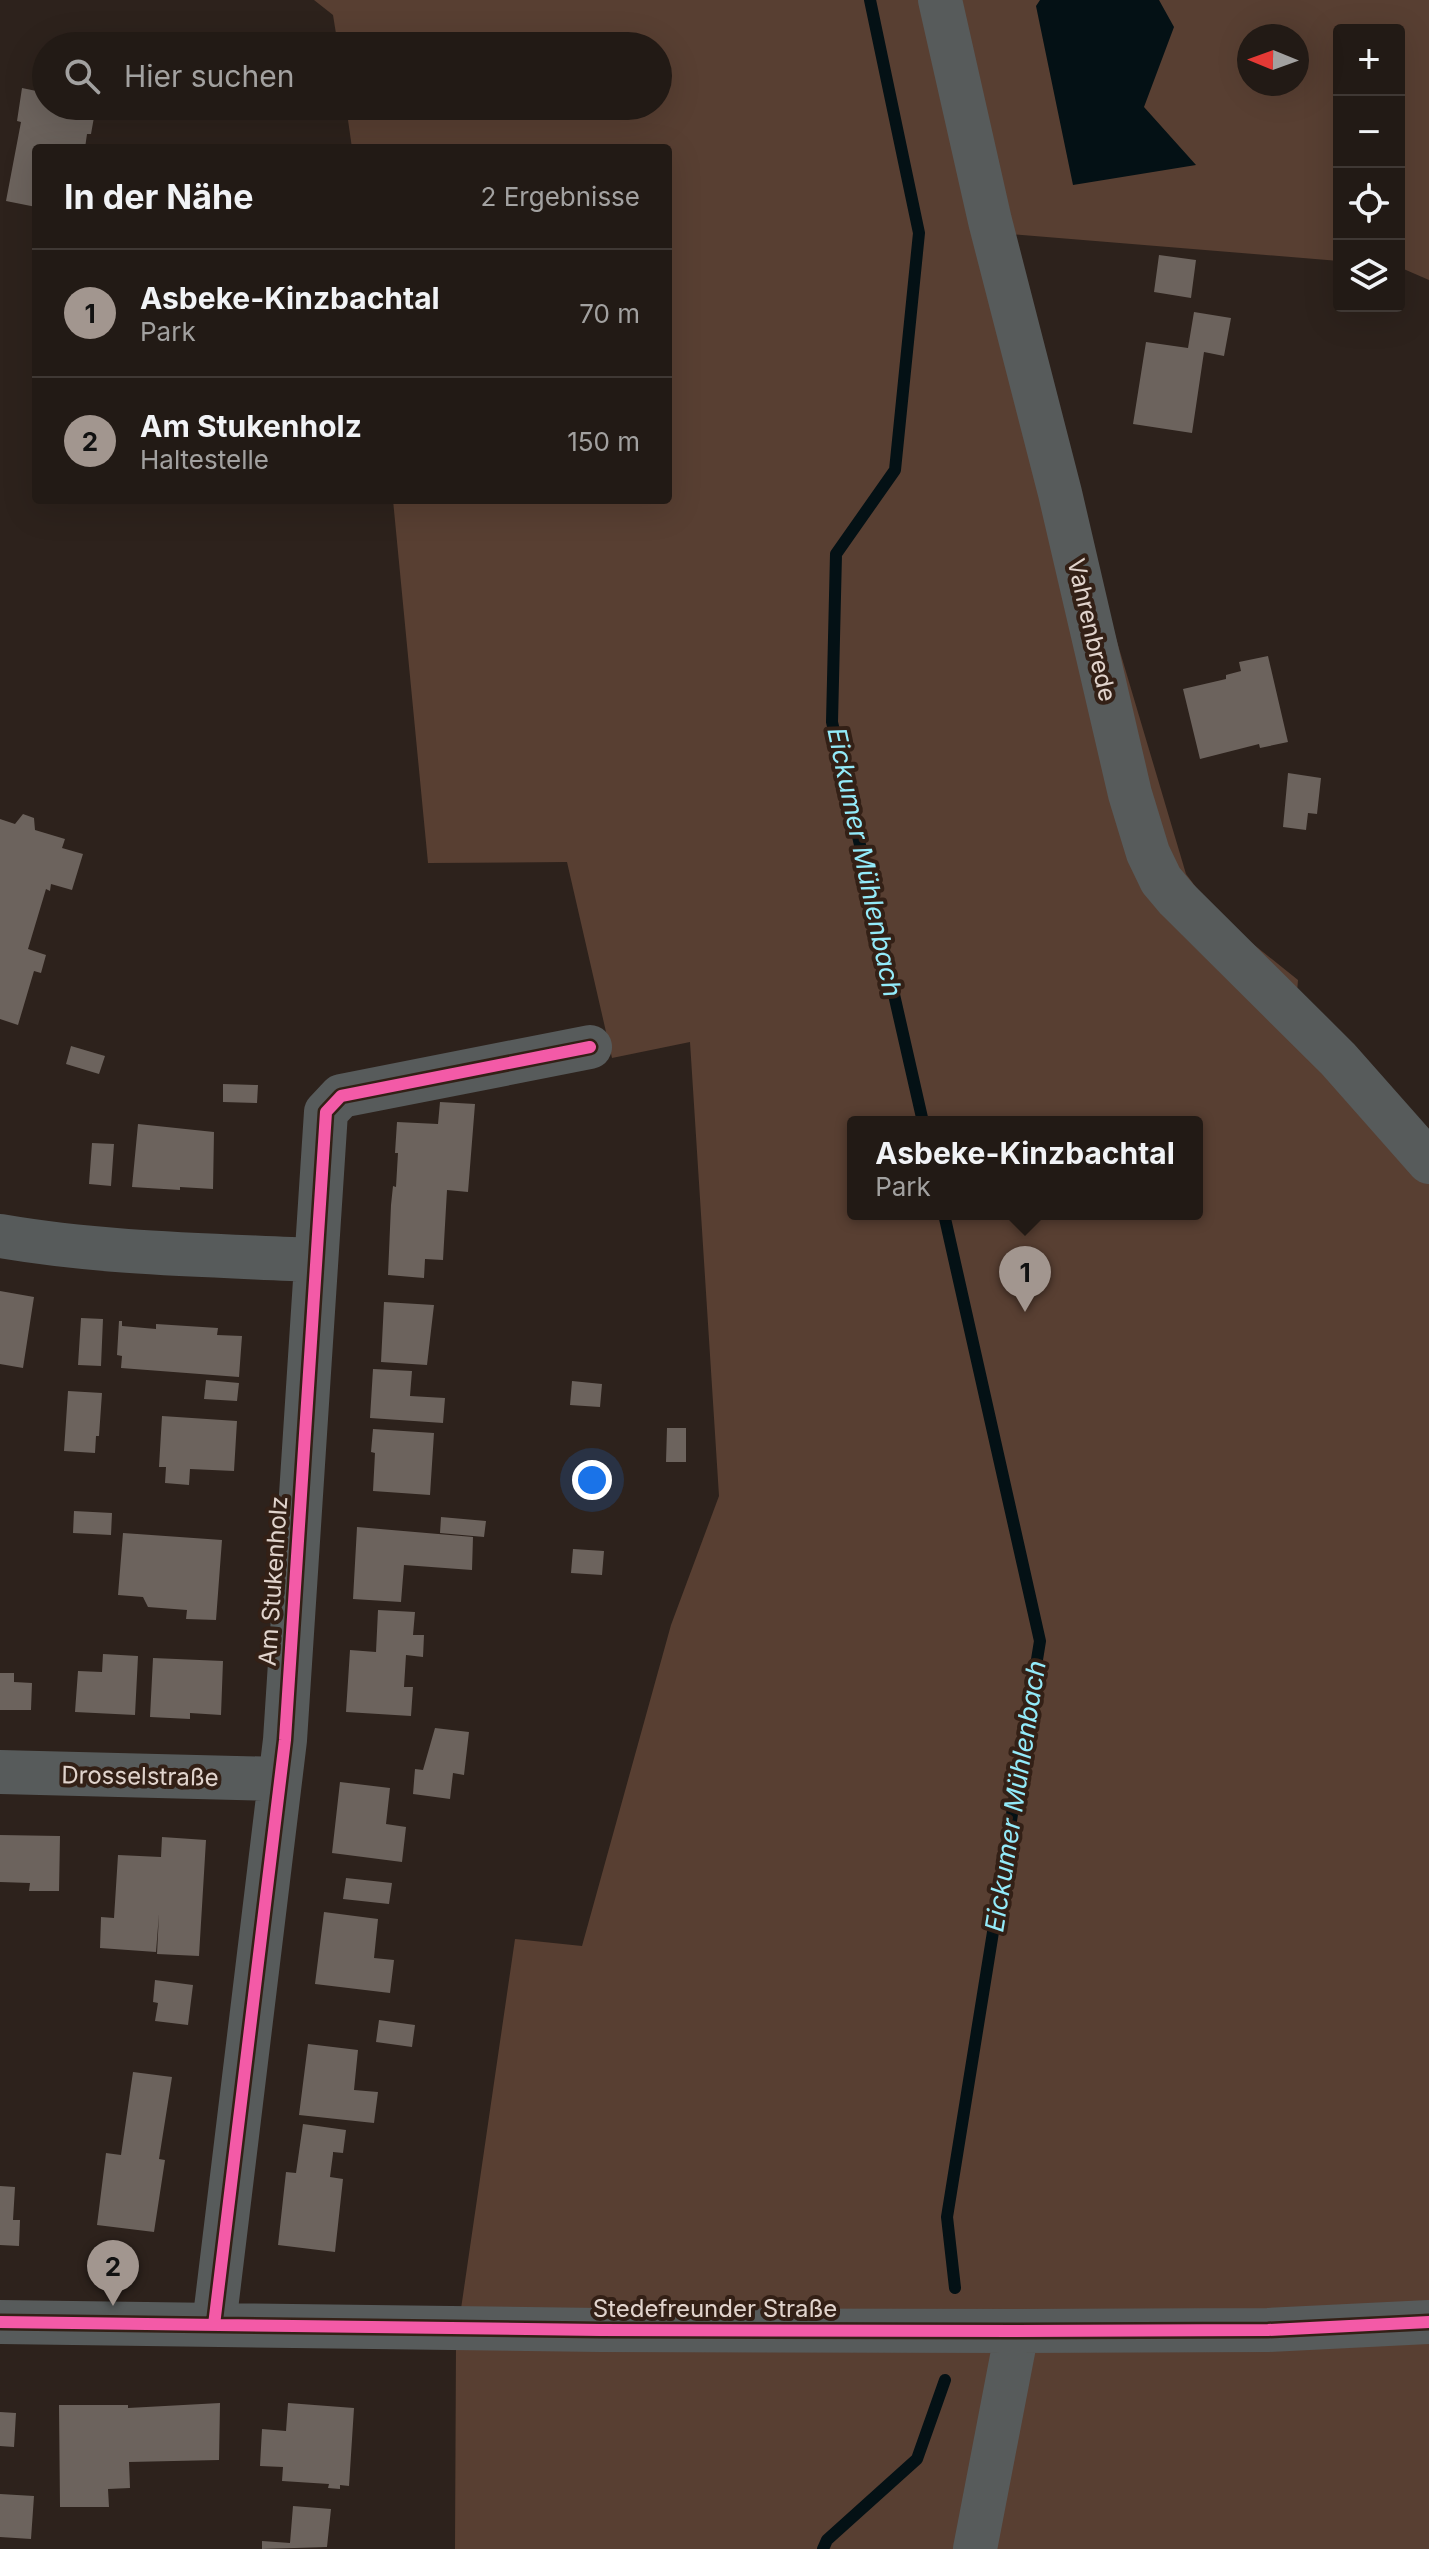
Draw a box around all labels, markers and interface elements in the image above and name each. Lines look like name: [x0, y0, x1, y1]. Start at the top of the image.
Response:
north arrow: [1237, 24, 1309, 96]
map controls: [1333, 24, 1405, 312]
button: +: [1333, 24, 1405, 96]
search box: [32, 32, 672, 120]
icon: search: [60, 54, 104, 98]
text: Hier suchen: [124, 58, 294, 94]
button: −: [1333, 96, 1405, 168]
button: locate: [1333, 168, 1405, 240]
text: In der Nähe: [64, 176, 253, 217]
text: 2 Ergebnisse: [481, 181, 640, 212]
button: layers: [1333, 240, 1405, 312]
text: Asbeke-Kinzbachtal: [140, 280, 440, 316]
text: 1: [84, 298, 96, 329]
text: 70 m: [579, 298, 640, 329]
text: Park: [140, 316, 196, 347]
text: Am Stukenholz: [140, 408, 362, 444]
text: 2: [82, 426, 98, 457]
text: 150 m: [567, 426, 640, 457]
text: Haltestelle: [140, 444, 269, 475]
street label: Vahrenbrede: [1061, 556, 1123, 704]
water label: Eickumer Mühlenbach: [821, 725, 909, 999]
popup: [847, 1116, 1203, 1220]
text: Asbeke-Kinzbachtal: [875, 1135, 1175, 1171]
text: Park: [875, 1171, 931, 1202]
pin: 1: [999, 1246, 1051, 1312]
your location: [572, 1460, 612, 1500]
street label: Am Stukenholz: [253, 1495, 293, 1667]
water label: Eickumer Mühlenbach: [978, 1658, 1052, 1934]
street label: Drosselstraße: [61, 1760, 219, 1792]
pin: 2: [87, 2240, 139, 2306]
street label: Stedefreunder Straße: [593, 2294, 837, 2323]

